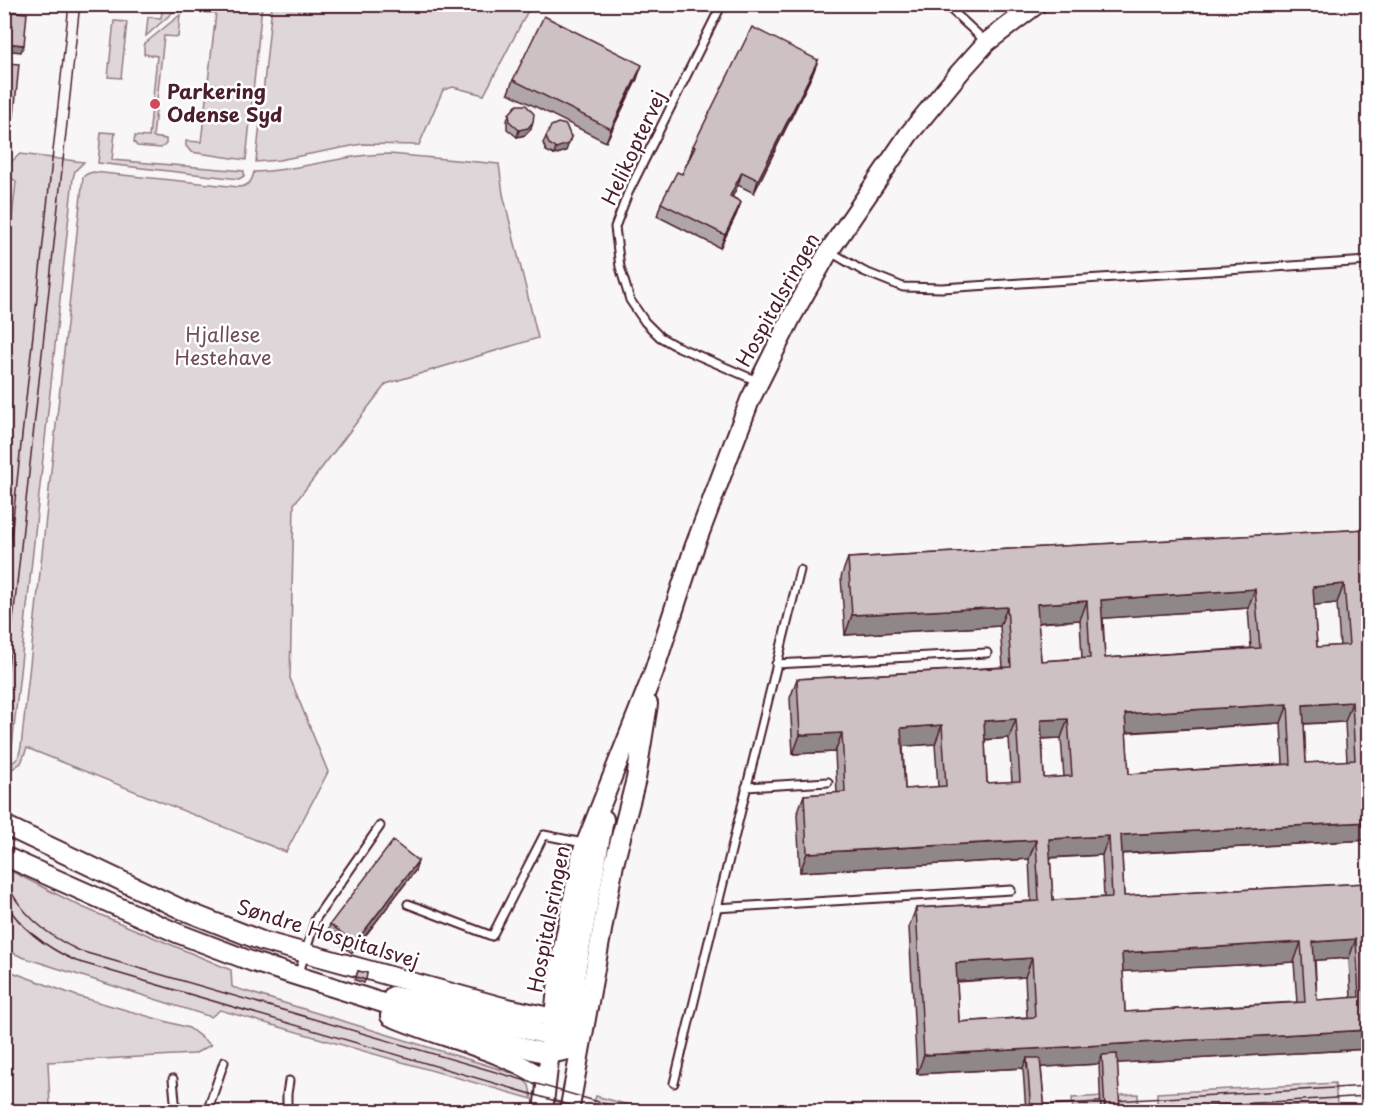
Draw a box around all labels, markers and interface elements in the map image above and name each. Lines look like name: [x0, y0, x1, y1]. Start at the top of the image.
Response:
place label: Parkering Odense Syd: [167, 76, 282, 129]
street label: Helikoptervej: [593, 85, 673, 210]
marker: Parkering Odense Syd: [148, 97, 162, 111]
street label: Hospitalsringen: [728, 227, 826, 372]
park label: Hjallese Hestehave: [174, 319, 272, 372]
street label: Hospitalsringen: [519, 843, 577, 995]
street label: Søndre Hospitalsvej: [233, 891, 423, 975]

